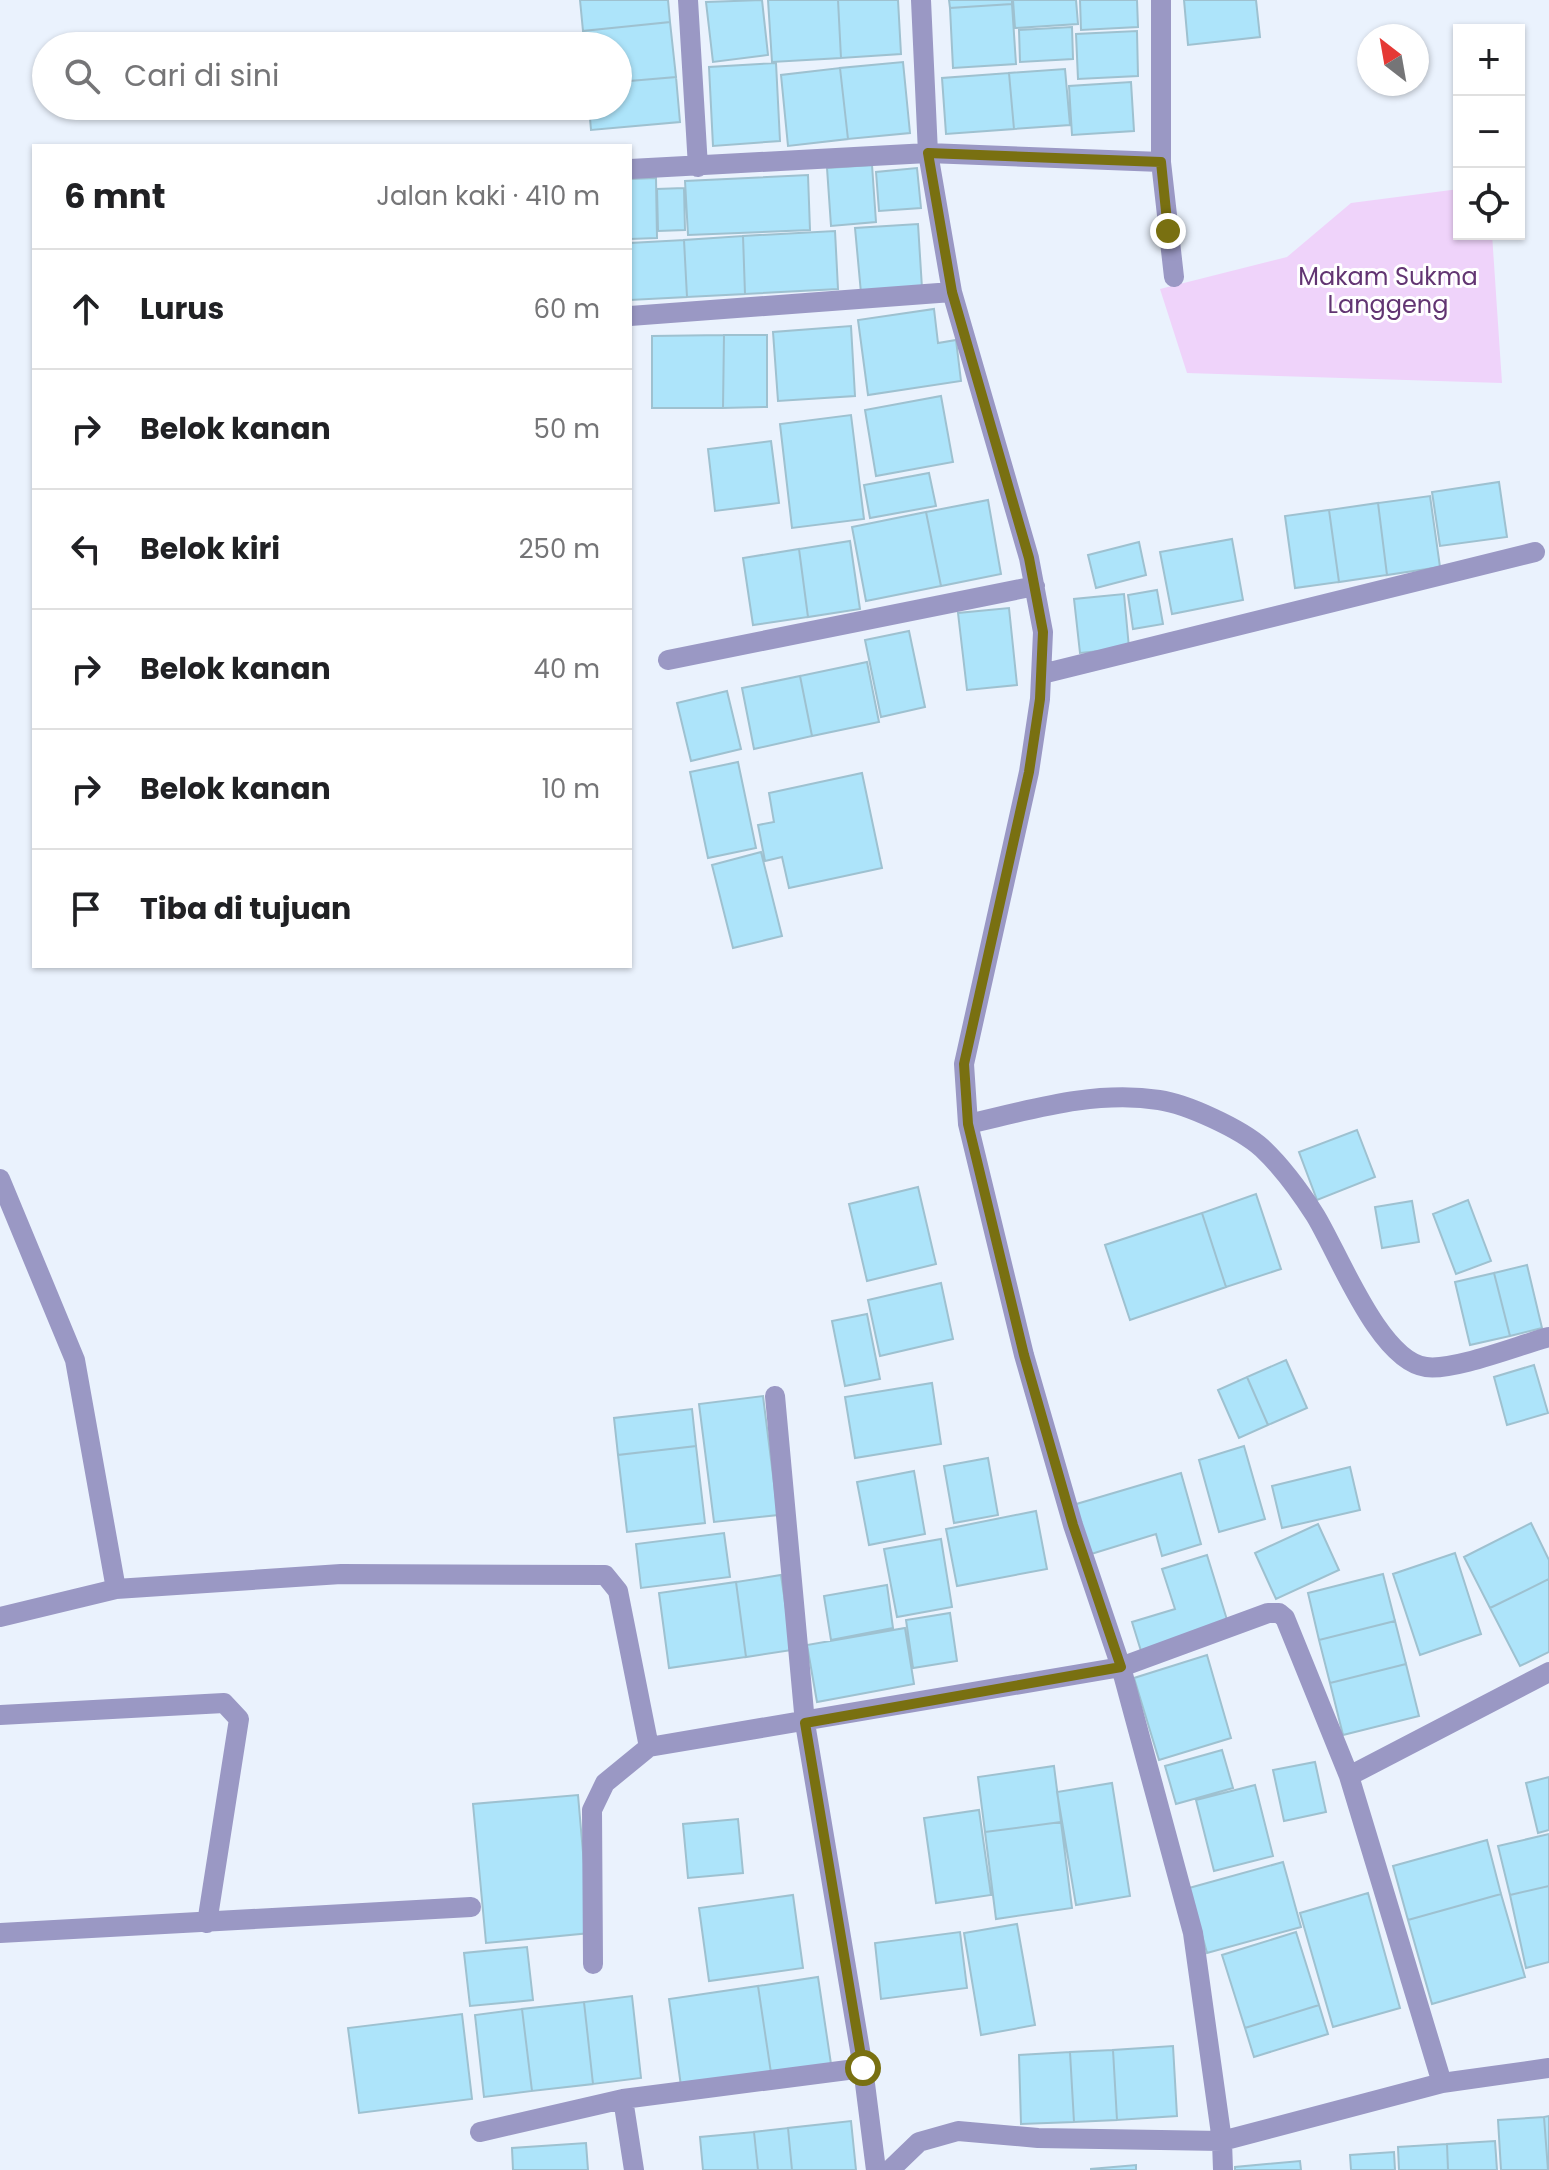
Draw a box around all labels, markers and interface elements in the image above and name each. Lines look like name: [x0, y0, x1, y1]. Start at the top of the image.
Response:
north arrow: [1357, 24, 1429, 96]
map controls: [1453, 24, 1525, 240]
button: +: [1453, 24, 1525, 96]
search box: [32, 32, 632, 120]
icon: search: [60, 54, 104, 98]
text: Cari di sini: [124, 54, 279, 97]
button: −: [1453, 96, 1525, 168]
button: locate: [1453, 168, 1525, 240]
text: 6 mnt: [64, 172, 166, 220]
text: Jalan kaki · 410 m: [376, 178, 600, 214]
route end: [1150, 213, 1186, 249]
park label: Makam Sukma Langgeng: [1298, 260, 1478, 321]
icon: ahead: [64, 287, 108, 331]
text: Lurus: [140, 287, 224, 330]
text: 60 m: [533, 291, 600, 327]
icon: right: [64, 407, 108, 451]
text: Belok kanan: [140, 407, 331, 450]
text: 50 m: [534, 411, 600, 447]
icon: left: [64, 527, 108, 571]
text: Belok kiri: [140, 527, 280, 570]
text: 250 m: [519, 531, 600, 567]
icon: right: [64, 647, 108, 691]
text: Belok kanan: [140, 647, 331, 690]
text: 40 m: [534, 651, 600, 687]
icon: right: [64, 767, 108, 811]
text: Belok kanan: [140, 767, 331, 810]
text: 10 m: [542, 771, 600, 807]
icon: arrive: [64, 887, 108, 931]
text: Tiba di tujuan: [140, 887, 351, 930]
route start: [845, 2050, 881, 2086]

